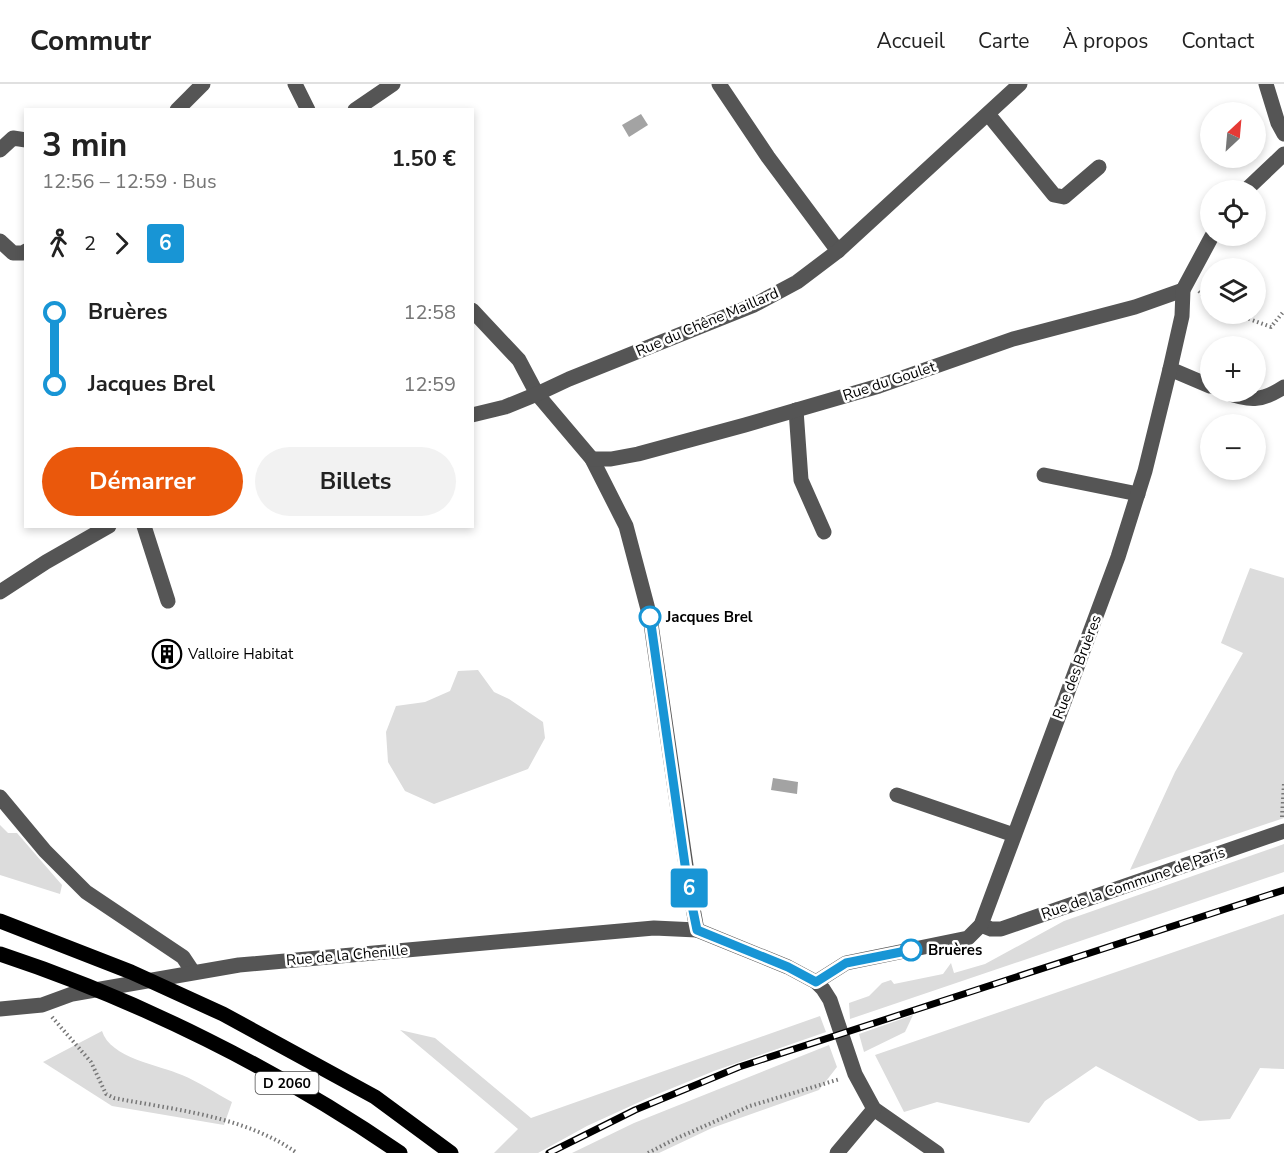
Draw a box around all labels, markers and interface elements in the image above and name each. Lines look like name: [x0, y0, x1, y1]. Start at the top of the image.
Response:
text: Commutr: [30, 22, 151, 60]
text: Accueil: [876, 27, 945, 55]
text: Carte: [978, 27, 1029, 55]
text: À propos: [1062, 27, 1148, 55]
text: Contact: [1181, 27, 1254, 55]
north arrow: [1200, 102, 1266, 168]
map controls: [1200, 102, 1266, 480]
text: 3 min: [42, 123, 127, 168]
text: 1.50 €: [392, 144, 456, 174]
text: 12:56 – 12:59 · Bus: [42, 168, 217, 195]
button: locate: [1200, 180, 1266, 246]
icon: walk: [42, 227, 75, 260]
icon: forward: [105, 227, 138, 260]
text: 6: [159, 229, 172, 257]
text: 2: [84, 230, 96, 257]
button: layers: [1200, 258, 1266, 324]
street label: Rue du Chêne Maillard: [633, 283, 781, 361]
text: Bruères: [88, 297, 168, 327]
text: 12:58: [403, 299, 456, 326]
button: +: [1200, 336, 1266, 402]
street label: Rue du Goulet: [840, 356, 939, 405]
text: Jacques Brel: [88, 369, 215, 399]
text: 12:59: [403, 371, 456, 398]
button: −: [1200, 414, 1266, 480]
button: Démarrer: [42, 447, 243, 516]
button: Billets: [255, 447, 456, 516]
marker: Jacques Brel: [639, 606, 661, 628]
place label: Jacques Brel: [665, 607, 753, 627]
street label: Rue des Bruères: [1048, 612, 1106, 722]
building icon: Valloire Habitat: [151, 638, 183, 670]
place label: Valloire Habitat: [187, 644, 294, 664]
street label: Rue de la Commune de Paris: [1038, 842, 1228, 924]
line badge: 6: [670, 868, 708, 908]
text: 6: [683, 874, 695, 902]
marker: Bruères: [900, 939, 922, 961]
street label: Rue de la Chenille: [285, 940, 409, 970]
place label: Bruères: [928, 940, 982, 960]
road number: D 2060: [256, 1072, 318, 1094]

